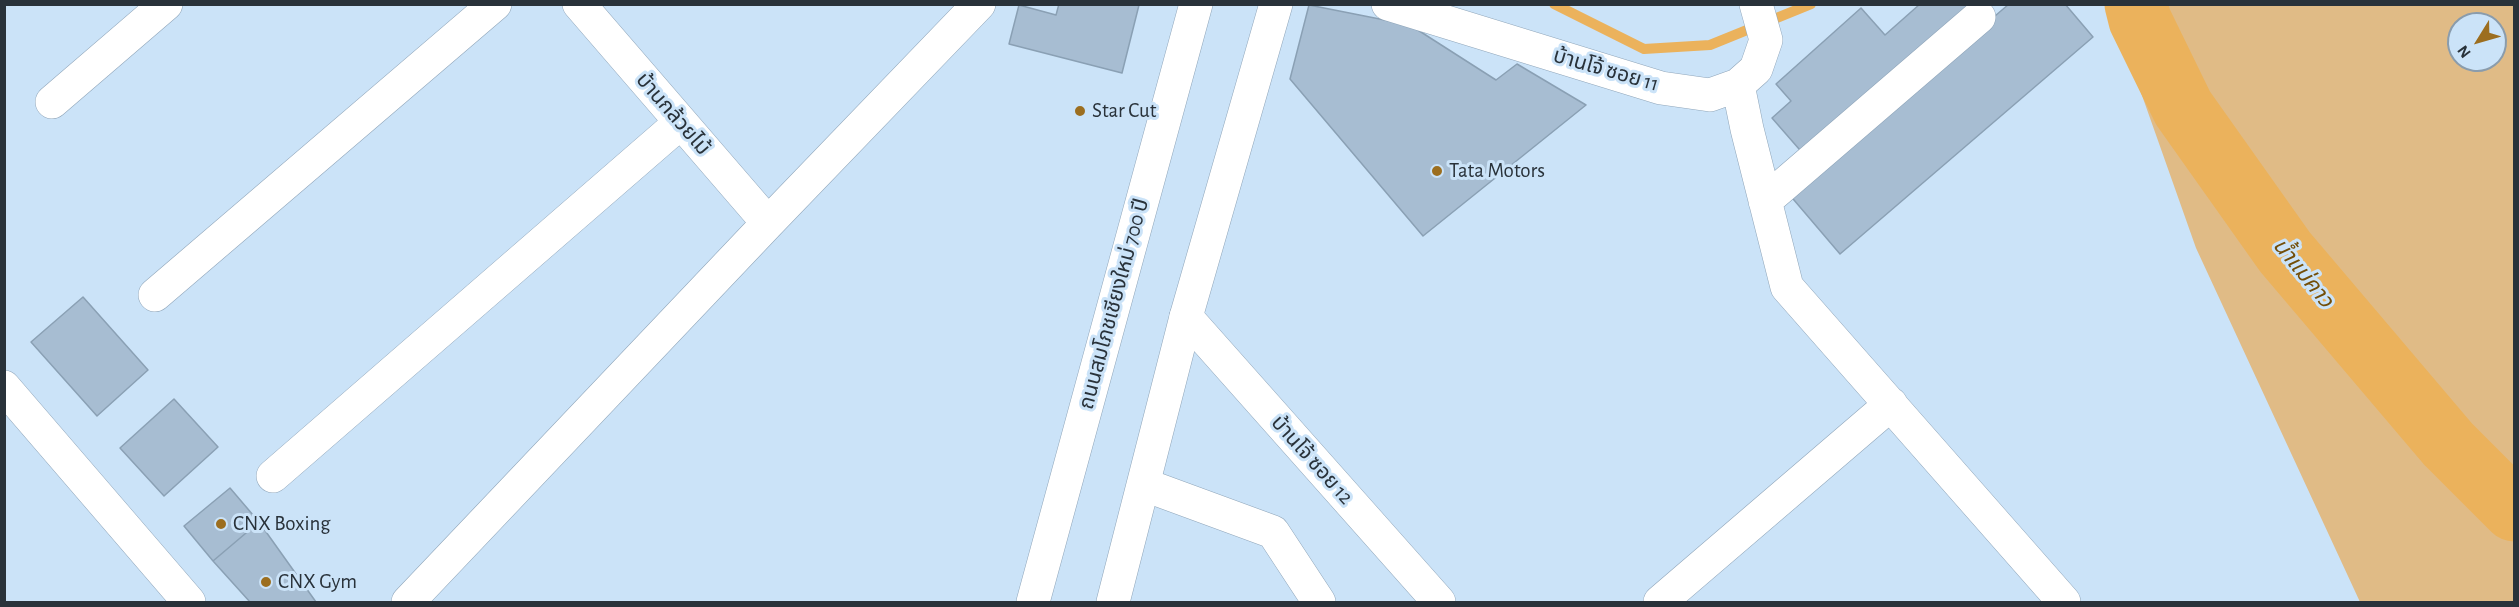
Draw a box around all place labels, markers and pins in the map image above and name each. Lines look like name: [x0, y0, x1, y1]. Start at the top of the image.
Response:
place label: Star Cut: [1092, 98, 1156, 124]
marker: Star Cut: [1073, 104, 1087, 118]
place label: Tata Motors: [1449, 158, 1545, 184]
marker: Tata Motors: [1430, 164, 1444, 178]
place label: CNX Boxing: [233, 511, 331, 537]
marker: CNX Boxing: [214, 517, 228, 531]
place label: CNX Gym: [278, 569, 357, 595]
marker: CNX Gym: [259, 575, 273, 589]

